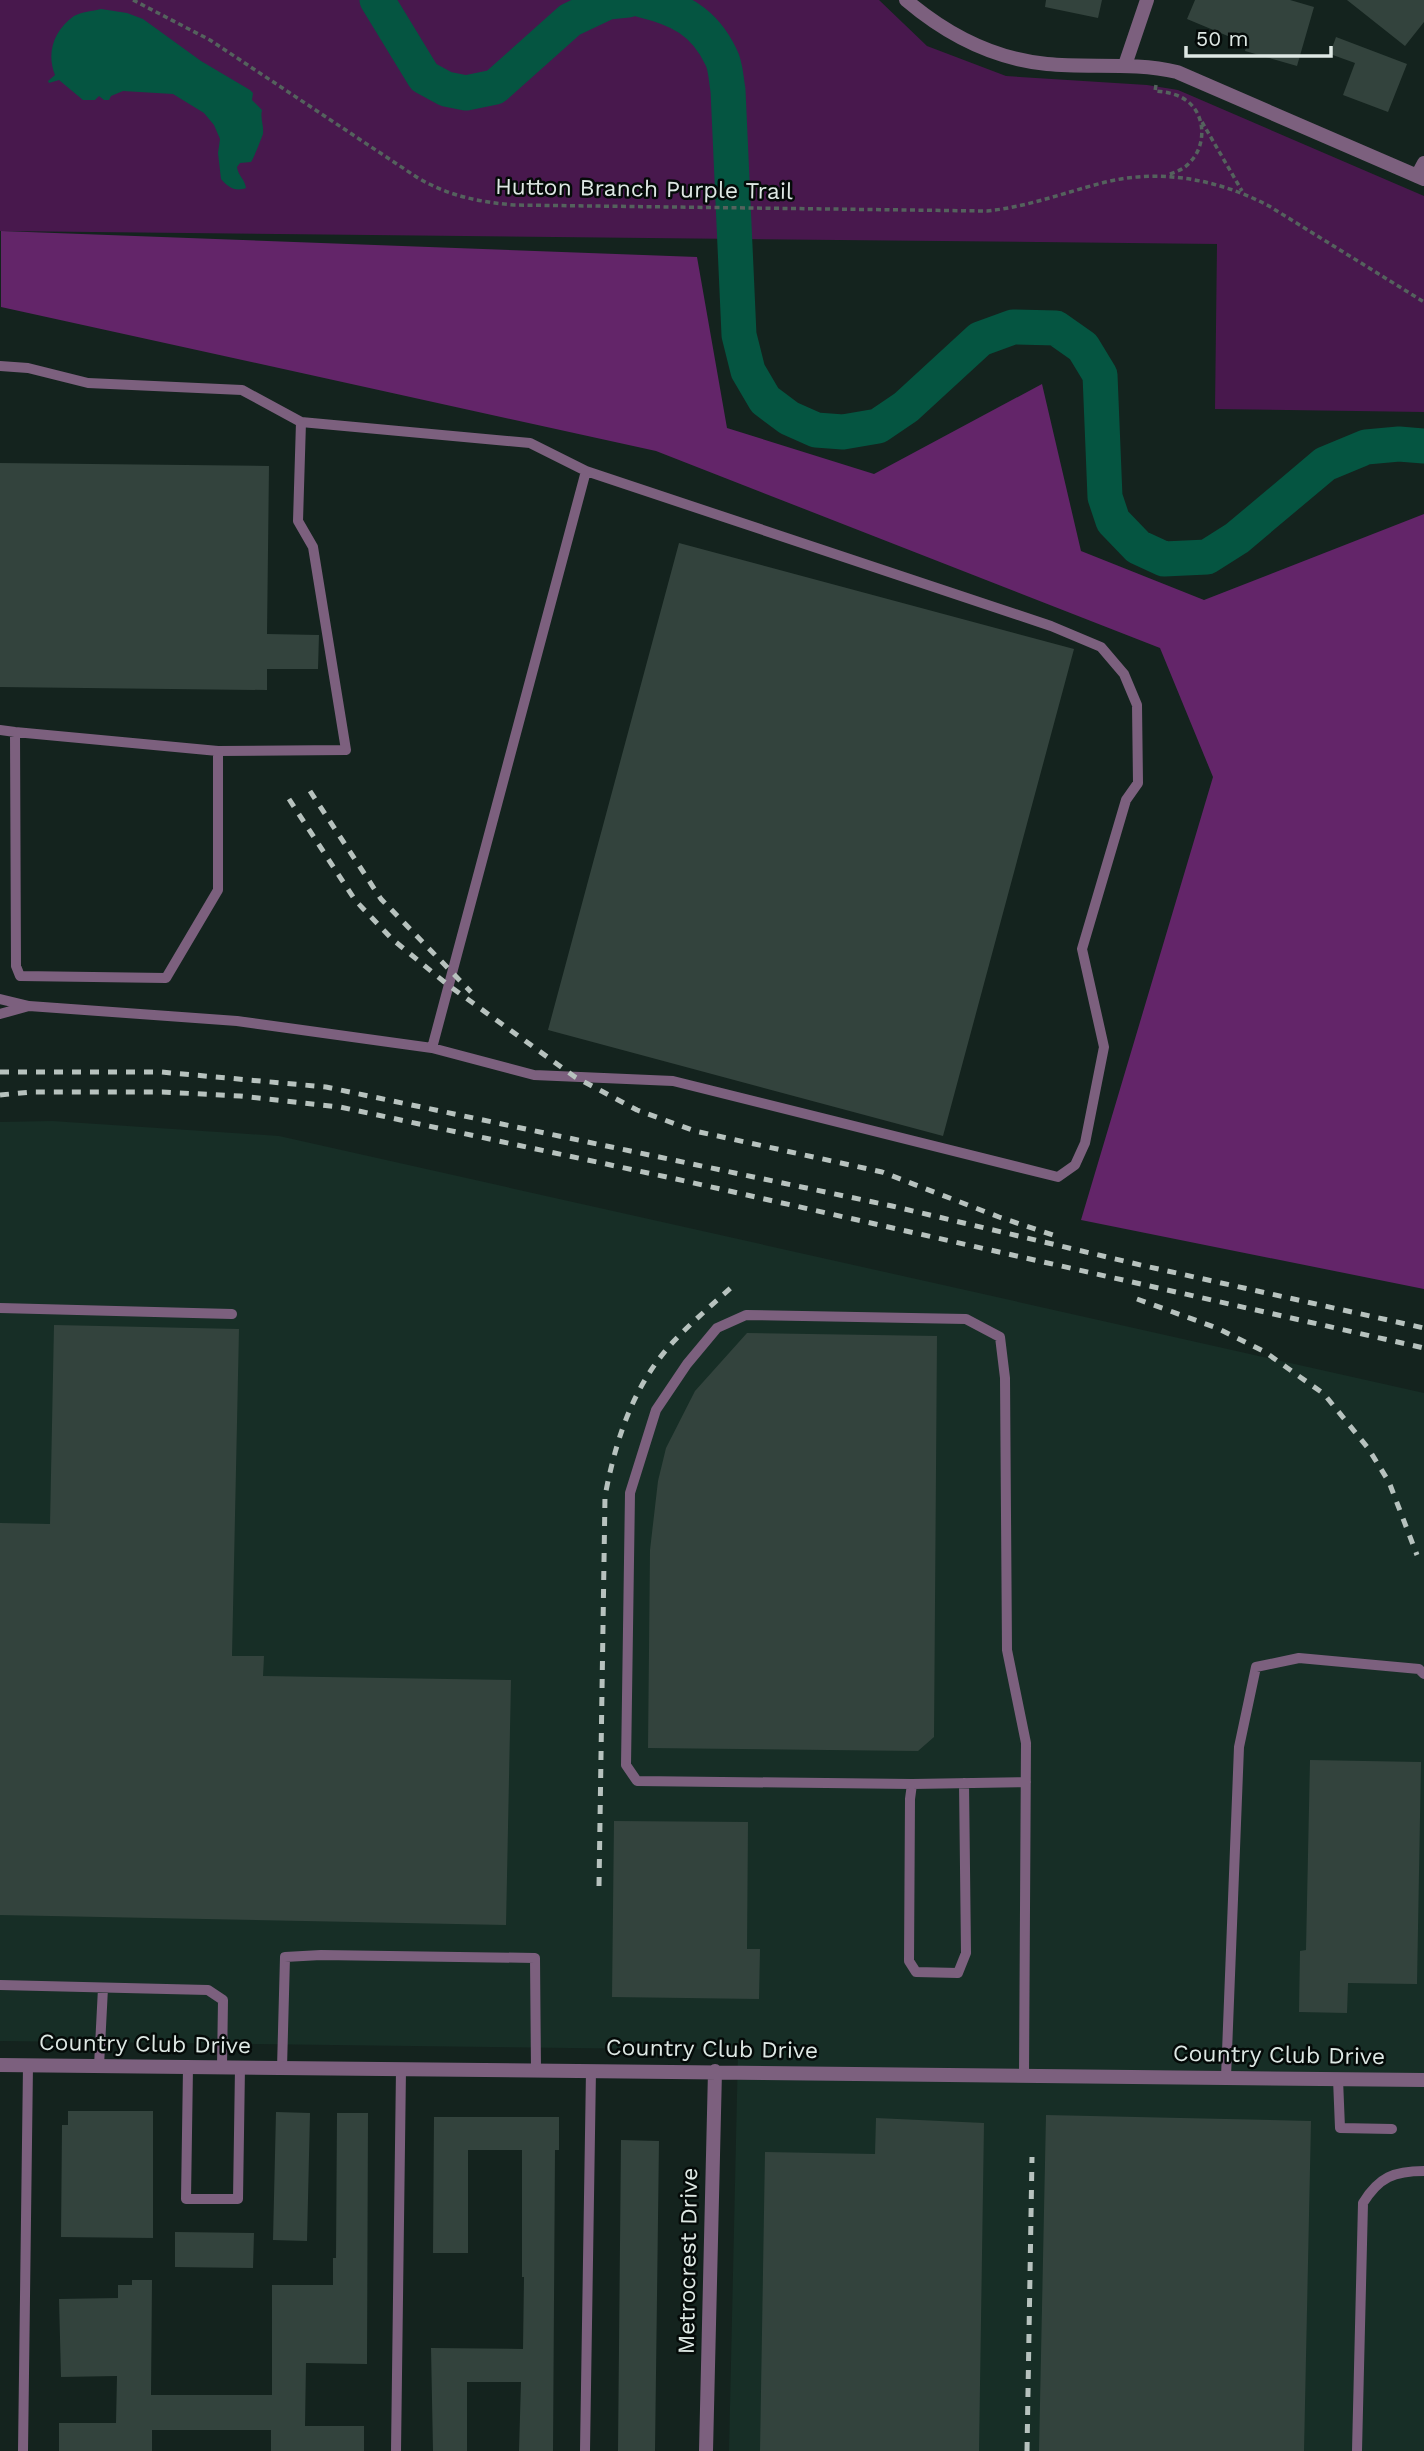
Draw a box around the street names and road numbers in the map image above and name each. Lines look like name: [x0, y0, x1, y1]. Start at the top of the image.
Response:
street label: Hutton Branch Purple Trail: [495, 173, 793, 205]
street label: Country Club Drive: [39, 2029, 251, 2059]
street label: Country Club Drive: [606, 2034, 818, 2064]
street label: Country Club Drive: [1173, 2040, 1385, 2070]
street label: Metrocrest Drive: [673, 2167, 703, 2355]

